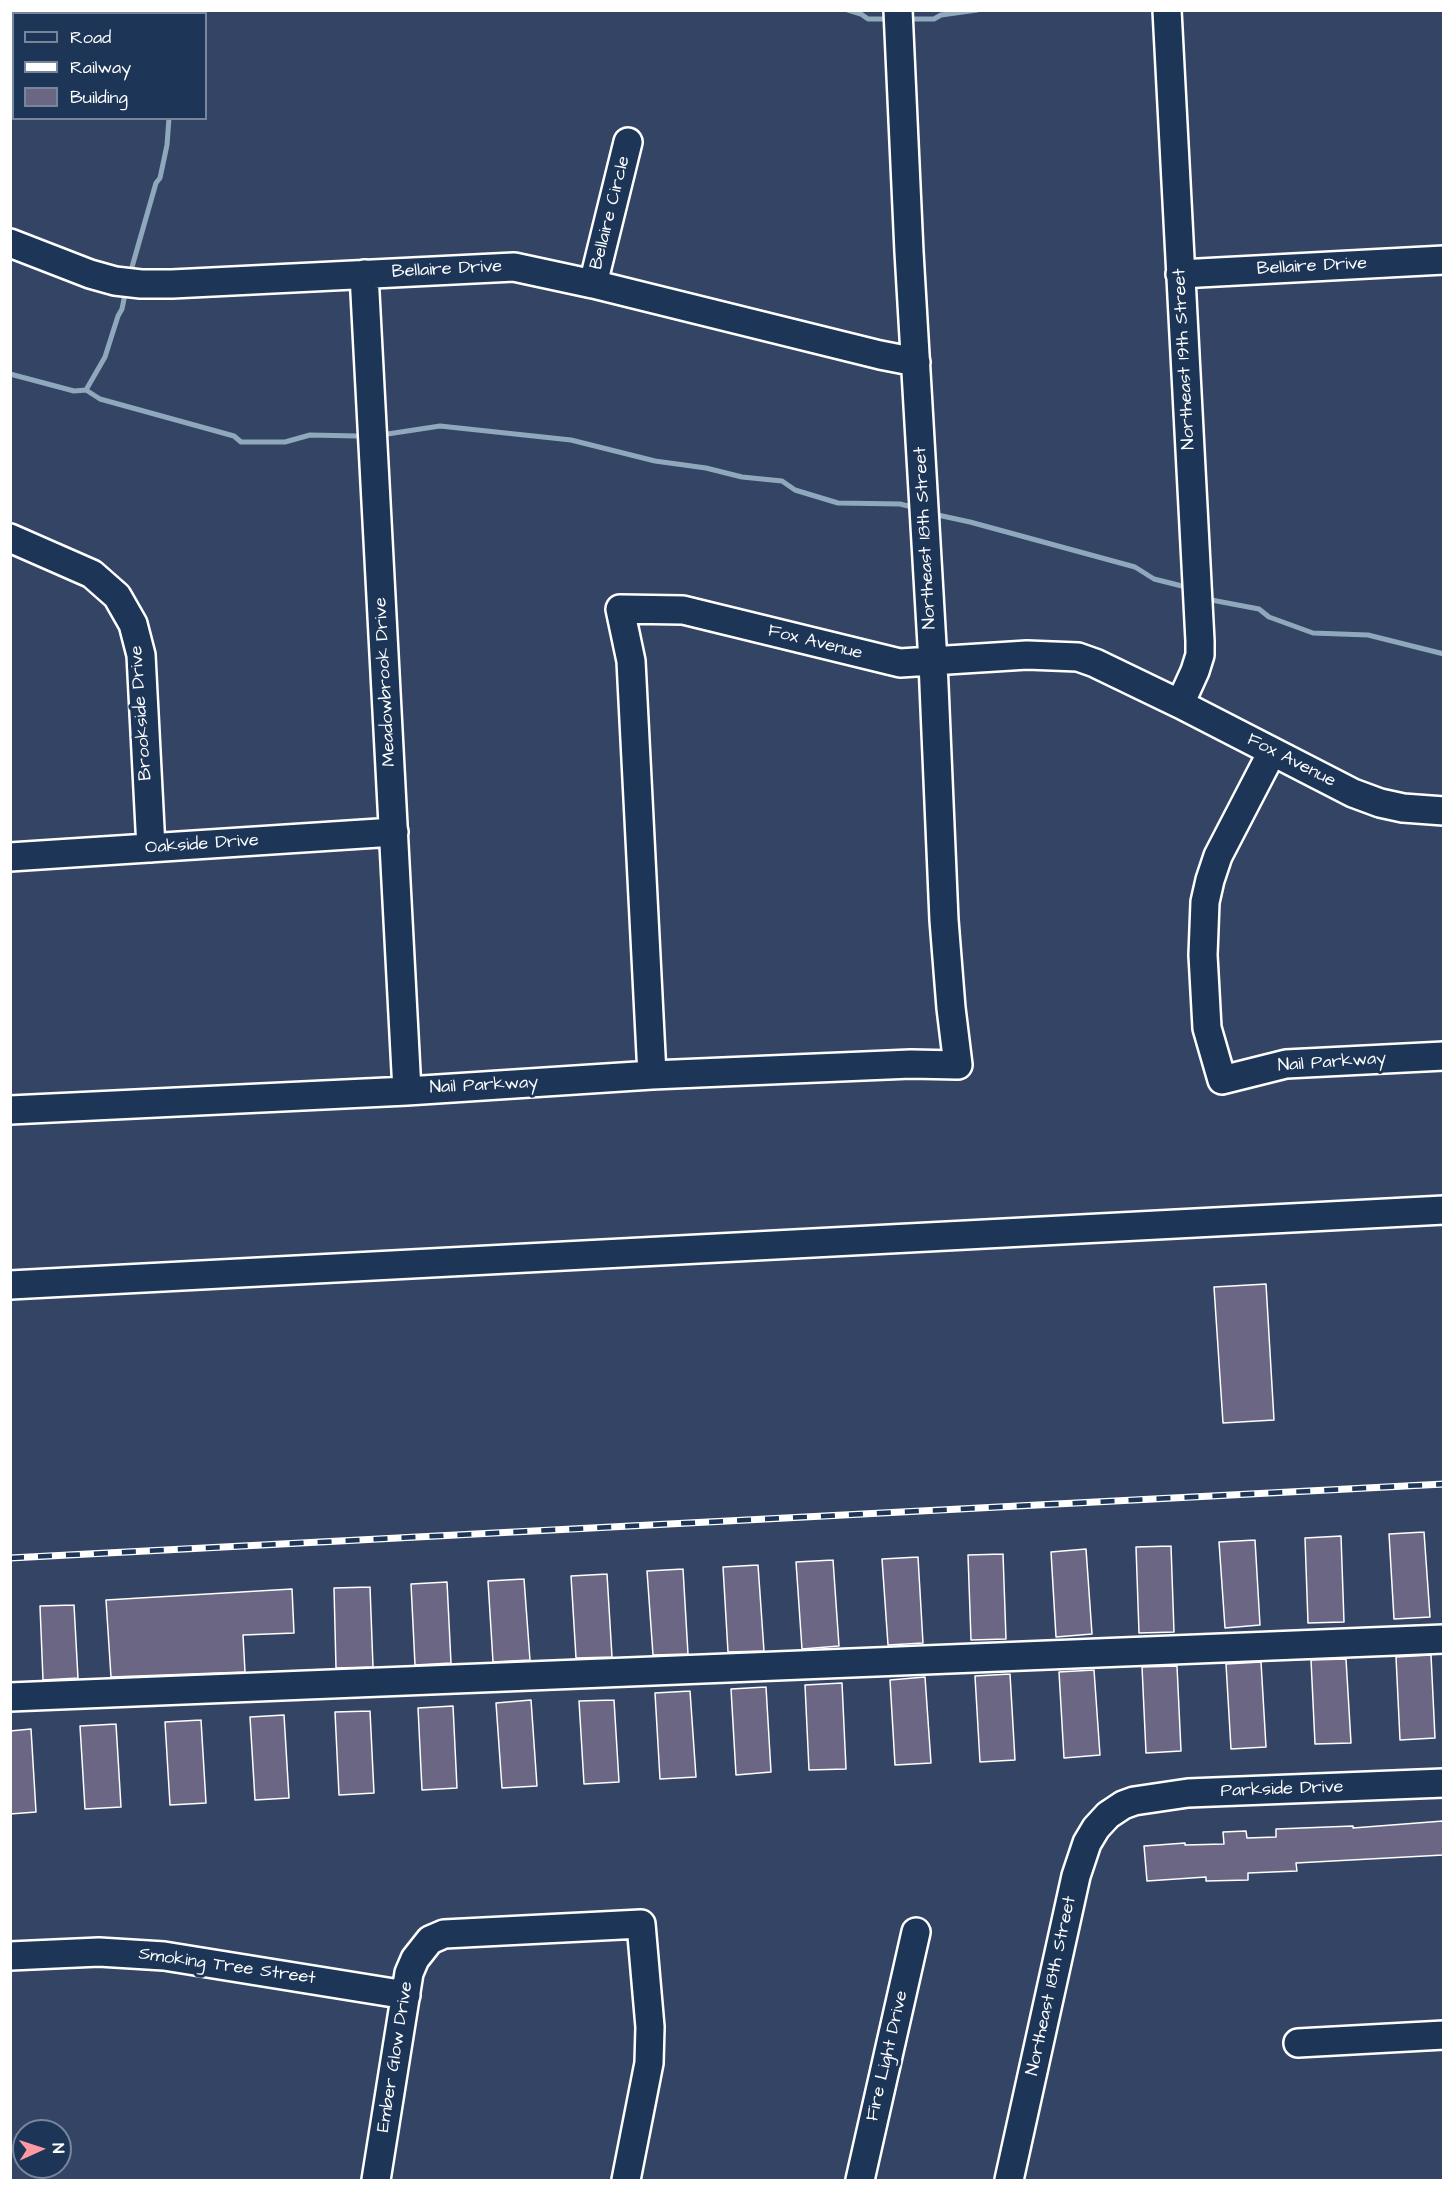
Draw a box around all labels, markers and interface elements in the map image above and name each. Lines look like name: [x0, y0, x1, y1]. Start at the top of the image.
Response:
legend: [12, 12, 207, 120]
text: Road: [70, 25, 111, 50]
text: Railway: [70, 55, 131, 80]
text: Building: [70, 85, 128, 110]
street label: Bellaire Circle: [586, 154, 636, 272]
street label: Bellaire Drive: [1256, 253, 1368, 281]
street label: Bellaire Drive: [391, 256, 503, 284]
street label: Northeast 19th Street: [1169, 268, 1201, 450]
street label: Northeast 18th Street: [910, 446, 942, 630]
street label: Meadowbrook Drive: [371, 597, 401, 767]
street label: Fox Avenue: [765, 621, 865, 665]
street label: Brookside Drive: [127, 645, 157, 781]
street label: Fox Avenue: [1243, 729, 1339, 793]
street label: Oakside Drive: [145, 830, 259, 860]
street label: Nail Parkway: [1277, 1048, 1387, 1078]
street label: Nail Parkway: [429, 1072, 539, 1100]
street label: Parkside Drive: [1220, 1777, 1344, 1803]
street label: Northeast 18th Street: [1022, 1894, 1082, 2078]
street label: Smoking Tree Street: [137, 1944, 317, 1990]
street label: Ember Glow Drive: [373, 1980, 419, 2134]
street label: Fire Light Drive: [862, 1989, 914, 2123]
north arrow: [12, 2119, 72, 2179]
text: N: [47, 2143, 69, 2154]

